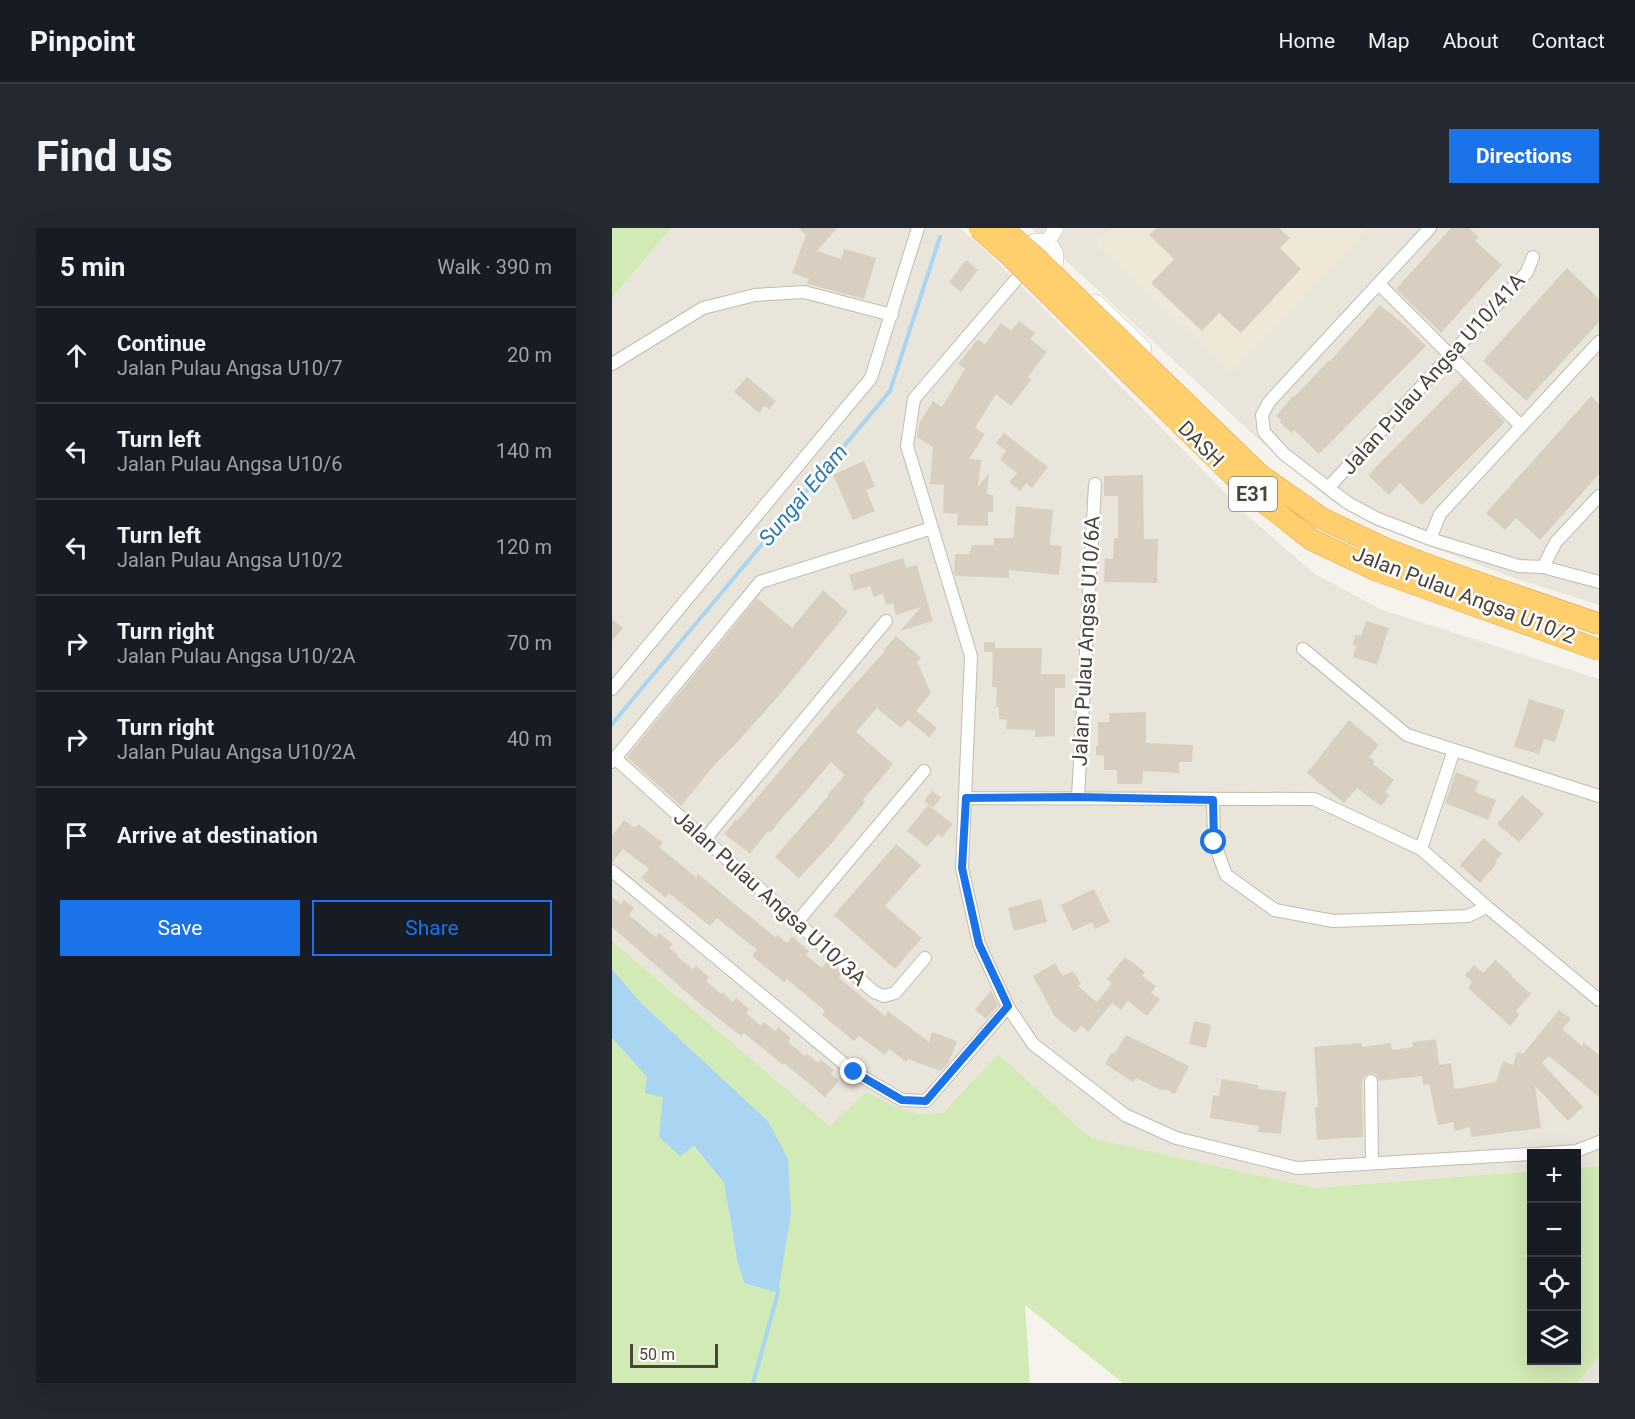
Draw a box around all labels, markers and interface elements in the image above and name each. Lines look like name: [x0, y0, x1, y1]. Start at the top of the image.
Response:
text: Pinpoint: [30, 25, 135, 58]
text: Home: [1279, 29, 1335, 53]
text: Map: [1368, 29, 1410, 53]
text: About: [1443, 29, 1499, 53]
text: Contact: [1532, 29, 1605, 53]
button: Directions: [1449, 129, 1599, 183]
text: Find us: [36, 132, 173, 181]
text: 5 min: [60, 252, 125, 282]
text: Walk · 390 m: [437, 255, 552, 279]
street label: Jalan Pulau Angsa U10/41A: [1336, 268, 1530, 479]
text: Continue: [117, 331, 206, 356]
icon: ahead: [60, 339, 93, 372]
text: 20 m: [507, 343, 552, 367]
text: Jalan Pulau Angsa U10/7: [117, 356, 342, 380]
street label: DASH: [1173, 416, 1229, 472]
text: Turn left: [117, 427, 201, 452]
icon: left: [60, 435, 93, 468]
text: 140 m: [496, 439, 552, 463]
water label: Sungai Edam: [753, 439, 853, 551]
text: Jalan Pulau Angsa U10/6: [117, 452, 342, 476]
road number: E31: [1229, 477, 1277, 511]
street label: Jalan Pulau Angsa U10/6A: [1067, 515, 1105, 767]
text: Turn left: [117, 523, 201, 548]
icon: left: [60, 531, 93, 564]
text: 120 m: [496, 535, 552, 559]
street label: Jalan Pulau Angsa U10/2: [1349, 541, 1579, 649]
text: Jalan Pulau Angsa U10/2: [117, 548, 342, 572]
text: Turn right: [117, 619, 214, 644]
icon: right: [60, 627, 93, 660]
text: 70 m: [507, 631, 552, 655]
text: Jalan Pulau Angsa U10/2A: [117, 644, 356, 668]
text: Turn right: [117, 715, 214, 740]
icon: right: [60, 723, 93, 756]
text: 40 m: [507, 727, 552, 751]
text: Jalan Pulau Angsa U10/2A: [117, 740, 356, 764]
street label: Jalan Pulau Angsa U10/3A: [669, 805, 871, 991]
icon: arrive: [60, 819, 93, 852]
text: Arrive at destination: [117, 823, 318, 848]
route start: [1200, 828, 1226, 854]
button: Save: [60, 900, 300, 956]
button: Share: [312, 900, 552, 956]
route end: [840, 1058, 866, 1084]
map controls: [1527, 1149, 1581, 1365]
button: +: [1527, 1149, 1581, 1203]
button: −: [1527, 1203, 1581, 1257]
button: locate: [1527, 1257, 1581, 1311]
button: layers: [1527, 1311, 1581, 1365]
scale bar: [630, 1341, 718, 1368]
text: 50 m: [639, 1345, 675, 1364]

